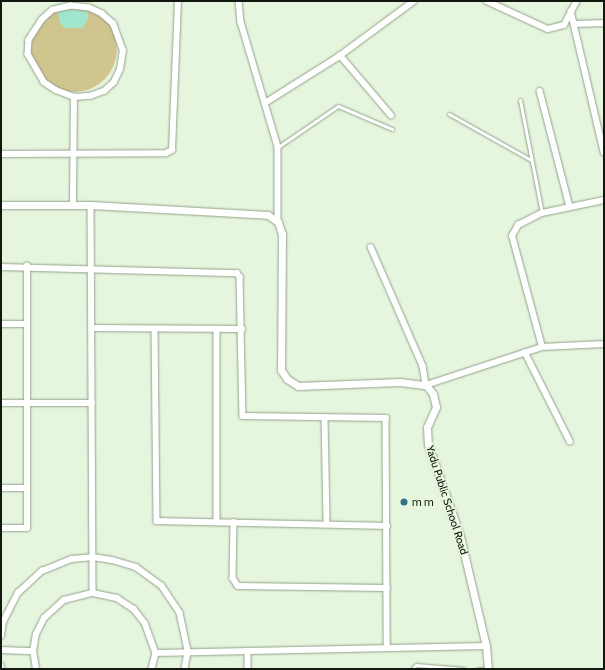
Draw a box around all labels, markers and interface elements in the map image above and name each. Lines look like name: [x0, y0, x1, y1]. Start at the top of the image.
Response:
street label: Yadu Public School Road: [423, 444, 471, 556]
place label: m m: [412, 495, 434, 509]
marker: m m: [399, 497, 409, 507]

